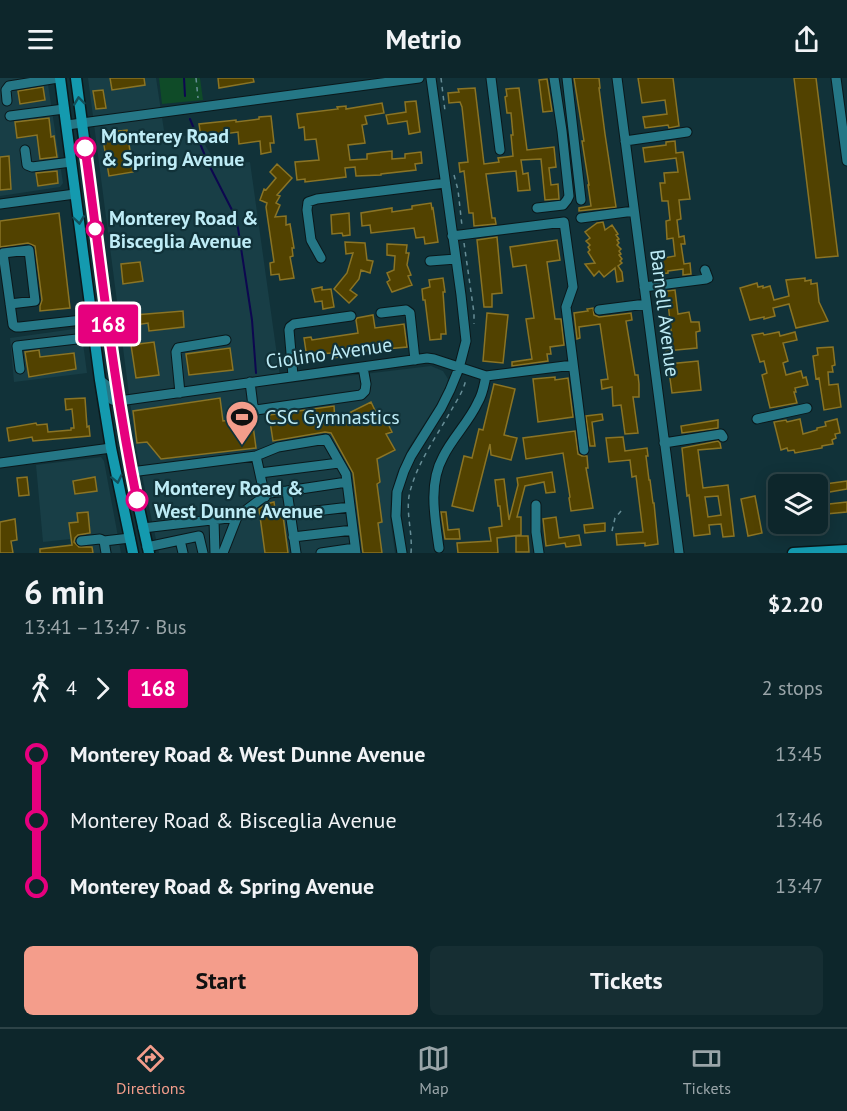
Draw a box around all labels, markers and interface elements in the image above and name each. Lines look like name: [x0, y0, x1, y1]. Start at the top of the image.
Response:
text: Metrio: [386, 22, 461, 56]
icon: menu: [24, 23, 57, 56]
icon: share: [790, 23, 823, 56]
one-way arrow: [73, 96, 85, 105]
place label: Monterey Road & Spring Avenue: [101, 123, 244, 172]
marker: Monterey Road & Spring Avenue: [74, 137, 96, 159]
place label: Monterey Road & Bisceglia Avenue: [109, 205, 258, 254]
one-way arrow: [72, 215, 84, 225]
marker: Monterey Road & Bisceglia Avenue: [86, 220, 104, 238]
street label: Barnell Avenue: [644, 248, 686, 378]
line badge: 168: [74, 304, 142, 344]
text: 168: [90, 311, 126, 338]
street label: Ciolino Avenue: [264, 331, 394, 375]
sports icon: CSC Gymnastics: [224, 399, 260, 446]
place label: CSC Gymnastics: [265, 404, 400, 430]
one-way arrow: [110, 474, 123, 484]
map controls: [768, 474, 828, 534]
button: layers: [768, 474, 828, 534]
place label: Monterey Road & West Dunne Avenue: [154, 475, 323, 524]
marker: Monterey Road & West Dunne Avenue: [126, 489, 148, 511]
text: 6 min: [24, 570, 105, 613]
text: $2.20: [768, 590, 823, 618]
text: 13:41 – 13:47 · Bus: [24, 614, 186, 640]
icon: walk: [24, 672, 57, 705]
icon: forward: [86, 672, 119, 705]
text: 4: [66, 675, 77, 701]
text: 168: [140, 675, 176, 702]
text: 2 stops: [762, 675, 823, 701]
text: Monterey Road & West Dunne Avenue: [70, 740, 425, 768]
text: 13:45: [775, 741, 823, 767]
text: Monterey Road & Bisceglia Avenue: [70, 806, 397, 834]
text: 13:46: [775, 807, 823, 833]
text: Monterey Road & Spring Avenue: [70, 872, 374, 900]
text: 13:47: [775, 873, 823, 899]
button: Start: [24, 946, 418, 1015]
button: Tickets: [430, 946, 823, 1015]
tab: Directions: [116, 1042, 185, 1098]
tab: Map: [417, 1042, 450, 1098]
tab: Tickets: [683, 1042, 731, 1098]

